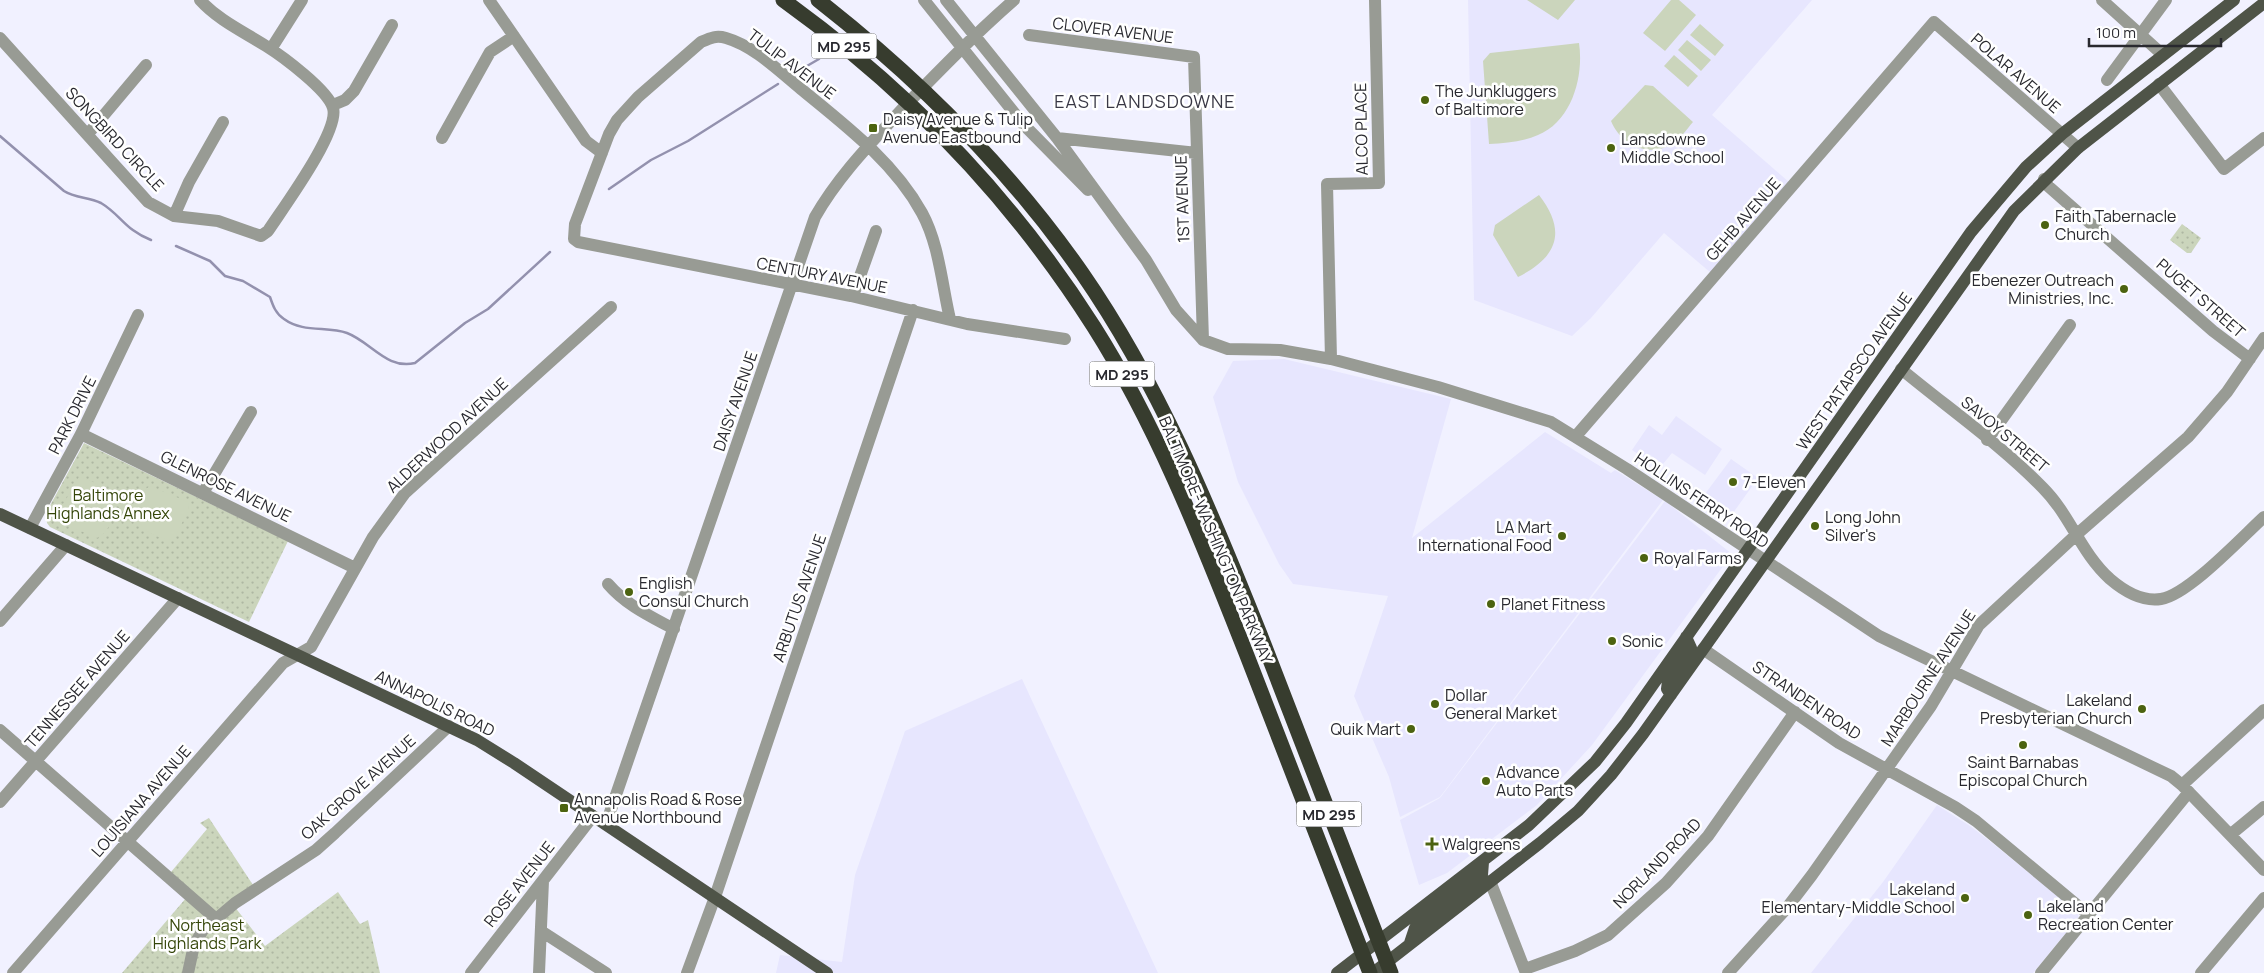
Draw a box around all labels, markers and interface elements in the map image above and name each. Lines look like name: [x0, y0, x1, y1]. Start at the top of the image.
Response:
street label: CLOVER AVENUE: [1051, 12, 1175, 48]
scale bar: [2089, 15, 2222, 47]
text: 100 m: [2096, 22, 2136, 43]
street label: TULIP AVENUE: [744, 24, 840, 104]
street label: POLAR AVENUE: [1967, 28, 2065, 118]
road number: MD 295: [812, 34, 876, 58]
place label: The Junkluggers of Baltimore: [1435, 80, 1556, 120]
street label: SONGBIRD CIRCLE: [61, 82, 169, 196]
street label: ALCO PLACE: [1349, 82, 1373, 176]
district label: EAST LANDSDOWNE: [1054, 89, 1236, 113]
marker: The Junkluggers of Baltimore: [1419, 94, 1431, 106]
place label: Daisy Avenue & Tulip Avenue Eastbound: [883, 108, 1033, 148]
marker: Daisy Avenue & Tulip Avenue Eastbound: [867, 122, 879, 134]
place label: Lansdowne Middle School: [1621, 128, 1724, 168]
marker: Lansdowne Middle School: [1605, 142, 1617, 154]
street label: 1ST AVENUE: [1169, 155, 1195, 243]
street label: GEHB AVENUE: [1701, 173, 1785, 265]
place label: Faith Tabernacle Church: [2055, 205, 2176, 245]
marker: Faith Tabernacle Church: [2039, 219, 2051, 231]
street label: CENTURY AVENUE: [755, 252, 889, 298]
street label: PUGET STREET: [2152, 253, 2250, 343]
place label: Ebenezer Outreach Ministries, Inc.: [1972, 269, 2114, 309]
marker: Ebenezer Outreach Ministries, Inc.: [2118, 283, 2130, 295]
street label: WEST PATAPSCO AVENUE: [1791, 288, 1917, 454]
street label: DAISY AVENUE: [708, 348, 762, 454]
road number: MD 295: [1090, 362, 1154, 386]
street label: PARK DRIVE: [43, 372, 101, 458]
street label: ALDERWOOD AVENUE: [381, 373, 513, 497]
street label: SAVOY STREET: [1957, 391, 2054, 477]
street label: BALTIMORE-WASHINGTON PARKWAY: [1154, 413, 1278, 667]
street label: GLENROSE AVENUE: [157, 445, 295, 527]
street label: HOLLINS FERRY ROAD: [1631, 447, 1774, 553]
place label: 7-Eleven: [1743, 471, 1806, 493]
marker: 7-Eleven: [1727, 476, 1739, 488]
park label: Baltimore Highlands Annex: [46, 484, 170, 524]
place label: Long John Silver's: [1825, 506, 1901, 546]
place label: LA Mart International Food: [1418, 516, 1552, 556]
marker: Long John Silver's: [1809, 520, 1821, 532]
marker: LA Mart International Food: [1556, 530, 1568, 542]
street label: ARBUTUS AVENUE: [767, 531, 831, 665]
place label: Royal Farms: [1654, 547, 1742, 569]
marker: Royal Farms: [1638, 552, 1650, 564]
place label: English Consul Church: [639, 572, 749, 612]
marker: English Consul Church: [623, 586, 635, 598]
place label: Planet Fitness: [1501, 593, 1606, 615]
marker: Planet Fitness: [1485, 598, 1497, 610]
street label: MARBOURNE AVENUE: [1876, 605, 1980, 751]
street label: TENNESSEE AVENUE: [20, 625, 134, 753]
place label: Sonic: [1622, 630, 1664, 652]
marker: Sonic: [1606, 635, 1618, 647]
street label: STRANDEN ROAD: [1748, 655, 1866, 745]
street label: ANNAPOLIS ROAD: [371, 664, 499, 742]
place label: Dollar General Market: [1445, 684, 1557, 724]
place label: Lakeland Presbyterian Church: [1980, 689, 2132, 729]
marker: Dollar General Market: [1429, 698, 1441, 710]
marker: Lakeland Presbyterian Church: [2136, 703, 2148, 715]
place label: Quik Mart: [1331, 718, 1401, 740]
marker: Quik Mart: [1405, 723, 1417, 735]
street label: OAK GROVE AVENUE: [296, 730, 420, 844]
marker: Saint Barnabas Episcopal Church: [2017, 739, 2029, 751]
street label: LOUISIANA AVENUE: [86, 740, 196, 862]
place label: Saint Barnabas Episcopal Church: [1959, 751, 2087, 791]
place label: Advance Auto Parts: [1496, 761, 1573, 801]
marker: Advance Auto Parts: [1480, 775, 1492, 787]
place label: Annapolis Road & Rose Avenue Northbound: [574, 788, 742, 828]
marker: Annapolis Road & Rose Avenue Northbound: [558, 802, 570, 814]
road number: MD 295: [1296, 802, 1362, 826]
street label: NORLAND ROAD: [1608, 813, 1706, 913]
place label: Walgreens: [1442, 833, 1520, 855]
street label: ROSE AVENUE: [479, 837, 559, 931]
marker: Walgreens: [1426, 838, 1438, 850]
place label: Lakeland Elementary-Middle School: [1761, 878, 1955, 918]
marker: Lakeland Elementary-Middle School: [1959, 892, 1971, 904]
place label: Lakeland Recreation Center: [2038, 895, 2174, 935]
marker: Lakeland Recreation Center: [2022, 909, 2034, 921]
park label: Northeast Highlands Park: [153, 914, 262, 954]

